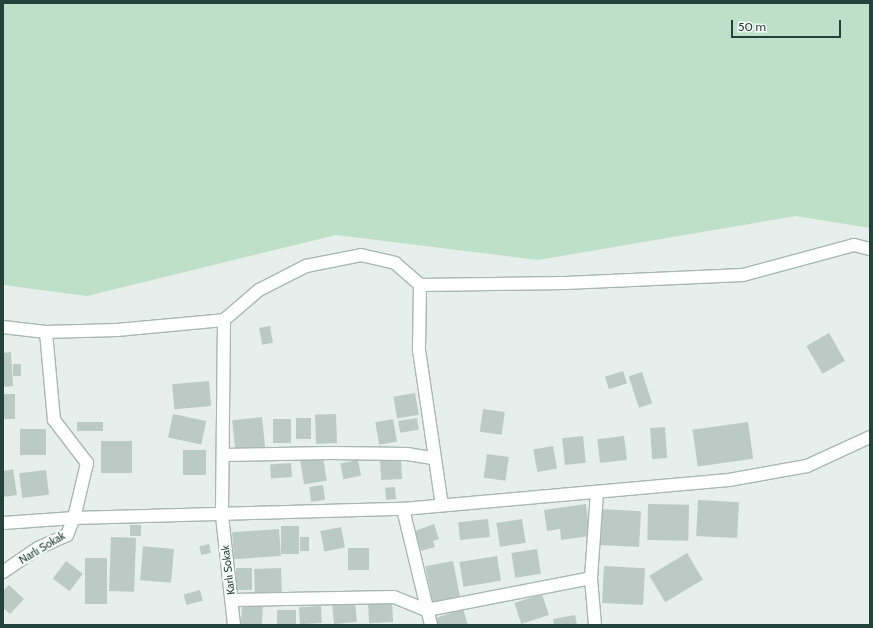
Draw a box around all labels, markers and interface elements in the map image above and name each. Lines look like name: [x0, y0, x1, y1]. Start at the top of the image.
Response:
scale bar: [733, 12, 843, 38]
text: 50 m: [738, 19, 766, 34]
street label: Narlı Sokak: [17, 529, 67, 567]
street label: Karlı Sokak: [218, 544, 238, 596]

